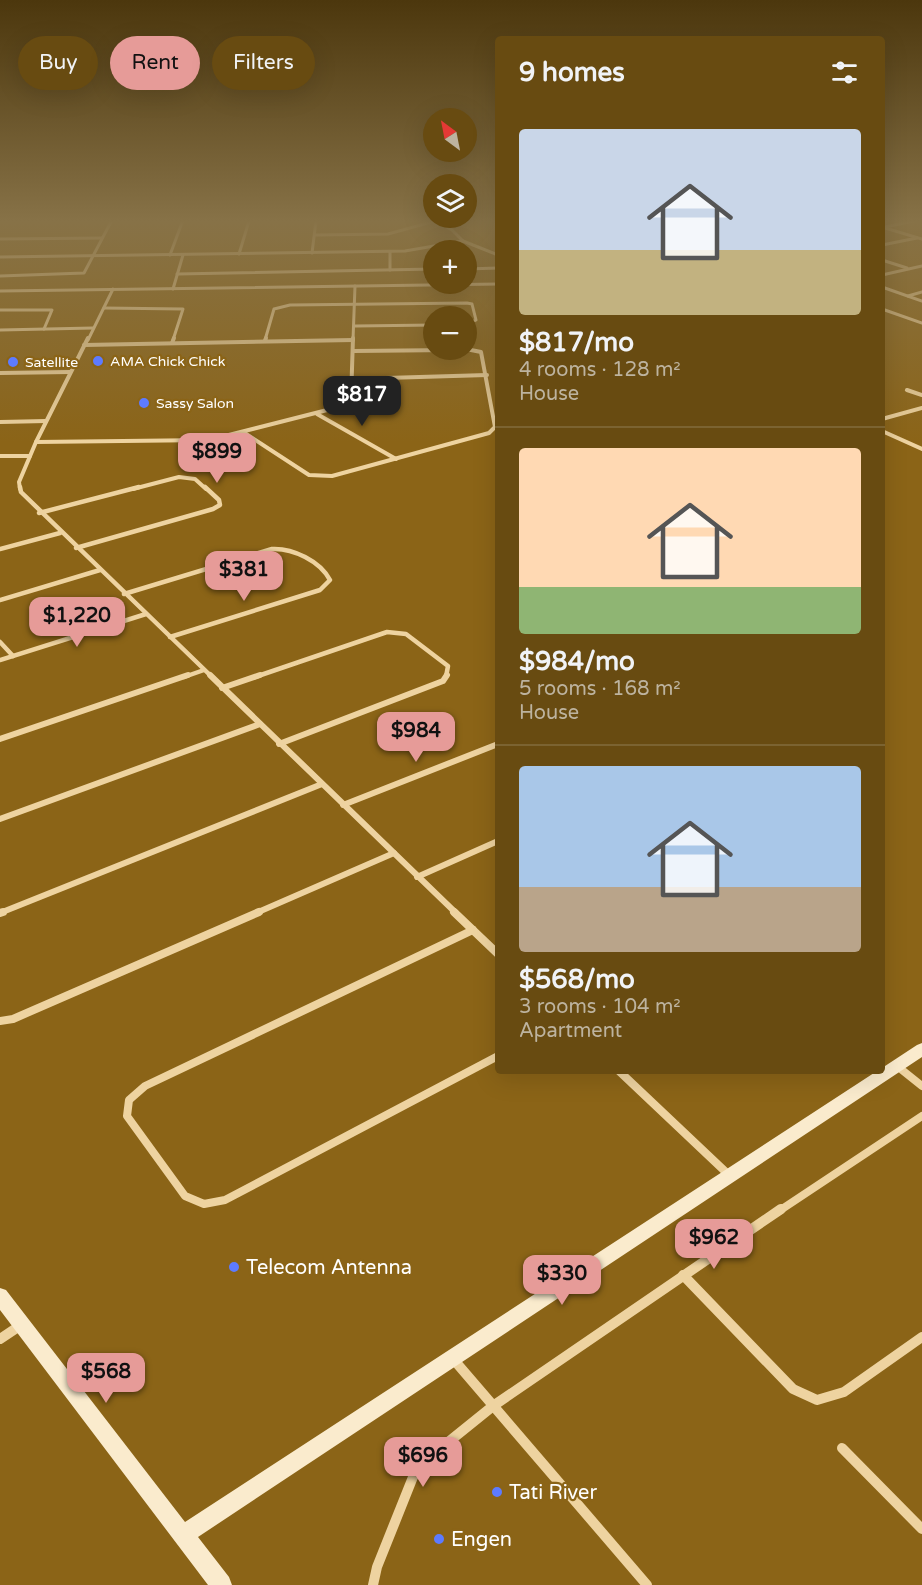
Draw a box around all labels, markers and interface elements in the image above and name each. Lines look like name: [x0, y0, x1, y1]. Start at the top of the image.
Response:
chip: Buy: [18, 36, 98, 90]
chip: Rent: [110, 36, 200, 90]
chip: Filters: [212, 36, 315, 90]
icon: filters: [828, 56, 861, 89]
text: 9 homes: [519, 57, 625, 88]
north arrow: [423, 108, 477, 162]
map controls: [423, 108, 477, 360]
icon: home: [636, 168, 744, 276]
button: layers: [423, 174, 477, 228]
button: +: [423, 240, 477, 294]
button: −: [423, 306, 477, 360]
text: $817/mo: [519, 327, 634, 358]
place label: AMA Chick Chick: [110, 353, 226, 370]
place label: Satellite: [25, 354, 78, 371]
marker: AMA Chick Chick: [91, 354, 105, 368]
marker: Satellite: [6, 355, 20, 369]
text: 4 rooms · 128 m²: [519, 358, 681, 382]
pin: $817: [326, 376, 398, 427]
text: House: [519, 382, 579, 406]
text: $817: [337, 383, 387, 407]
place label: Sassy Salon: [156, 395, 234, 412]
marker: Sassy Salon: [137, 396, 151, 410]
pin: $899: [181, 433, 253, 484]
text: $899: [192, 440, 242, 464]
icon: home: [636, 487, 744, 595]
pin: $381: [208, 551, 280, 602]
text: $381: [219, 558, 269, 582]
pin: $1,220: [28, 597, 126, 648]
text: $1,220: [43, 604, 111, 628]
text: $984/mo: [519, 646, 635, 677]
text: 5 rooms · 168 m²: [519, 677, 681, 701]
text: House: [519, 701, 579, 725]
pin: $984: [380, 712, 452, 763]
text: $984: [391, 719, 441, 743]
icon: home: [636, 805, 744, 913]
text: $568/mo: [519, 964, 635, 995]
text: 3 rooms · 104 m²: [519, 995, 681, 1019]
text: Apartment: [519, 1019, 622, 1043]
pin: $962: [678, 1219, 750, 1270]
text: $962: [689, 1226, 739, 1250]
pin: $330: [526, 1255, 598, 1306]
place label: Telecom Antenna: [246, 1256, 412, 1280]
marker: Telecom Antenna: [227, 1260, 241, 1274]
text: $330: [537, 1262, 587, 1286]
pin: $568: [70, 1353, 142, 1404]
text: $568: [81, 1360, 131, 1384]
pin: $696: [387, 1437, 459, 1488]
text: $696: [398, 1444, 448, 1468]
place label: Tati River: [509, 1481, 597, 1505]
marker: Tati River: [490, 1485, 504, 1499]
place label: Engen: [451, 1528, 512, 1552]
marker: Engen: [432, 1532, 446, 1546]

